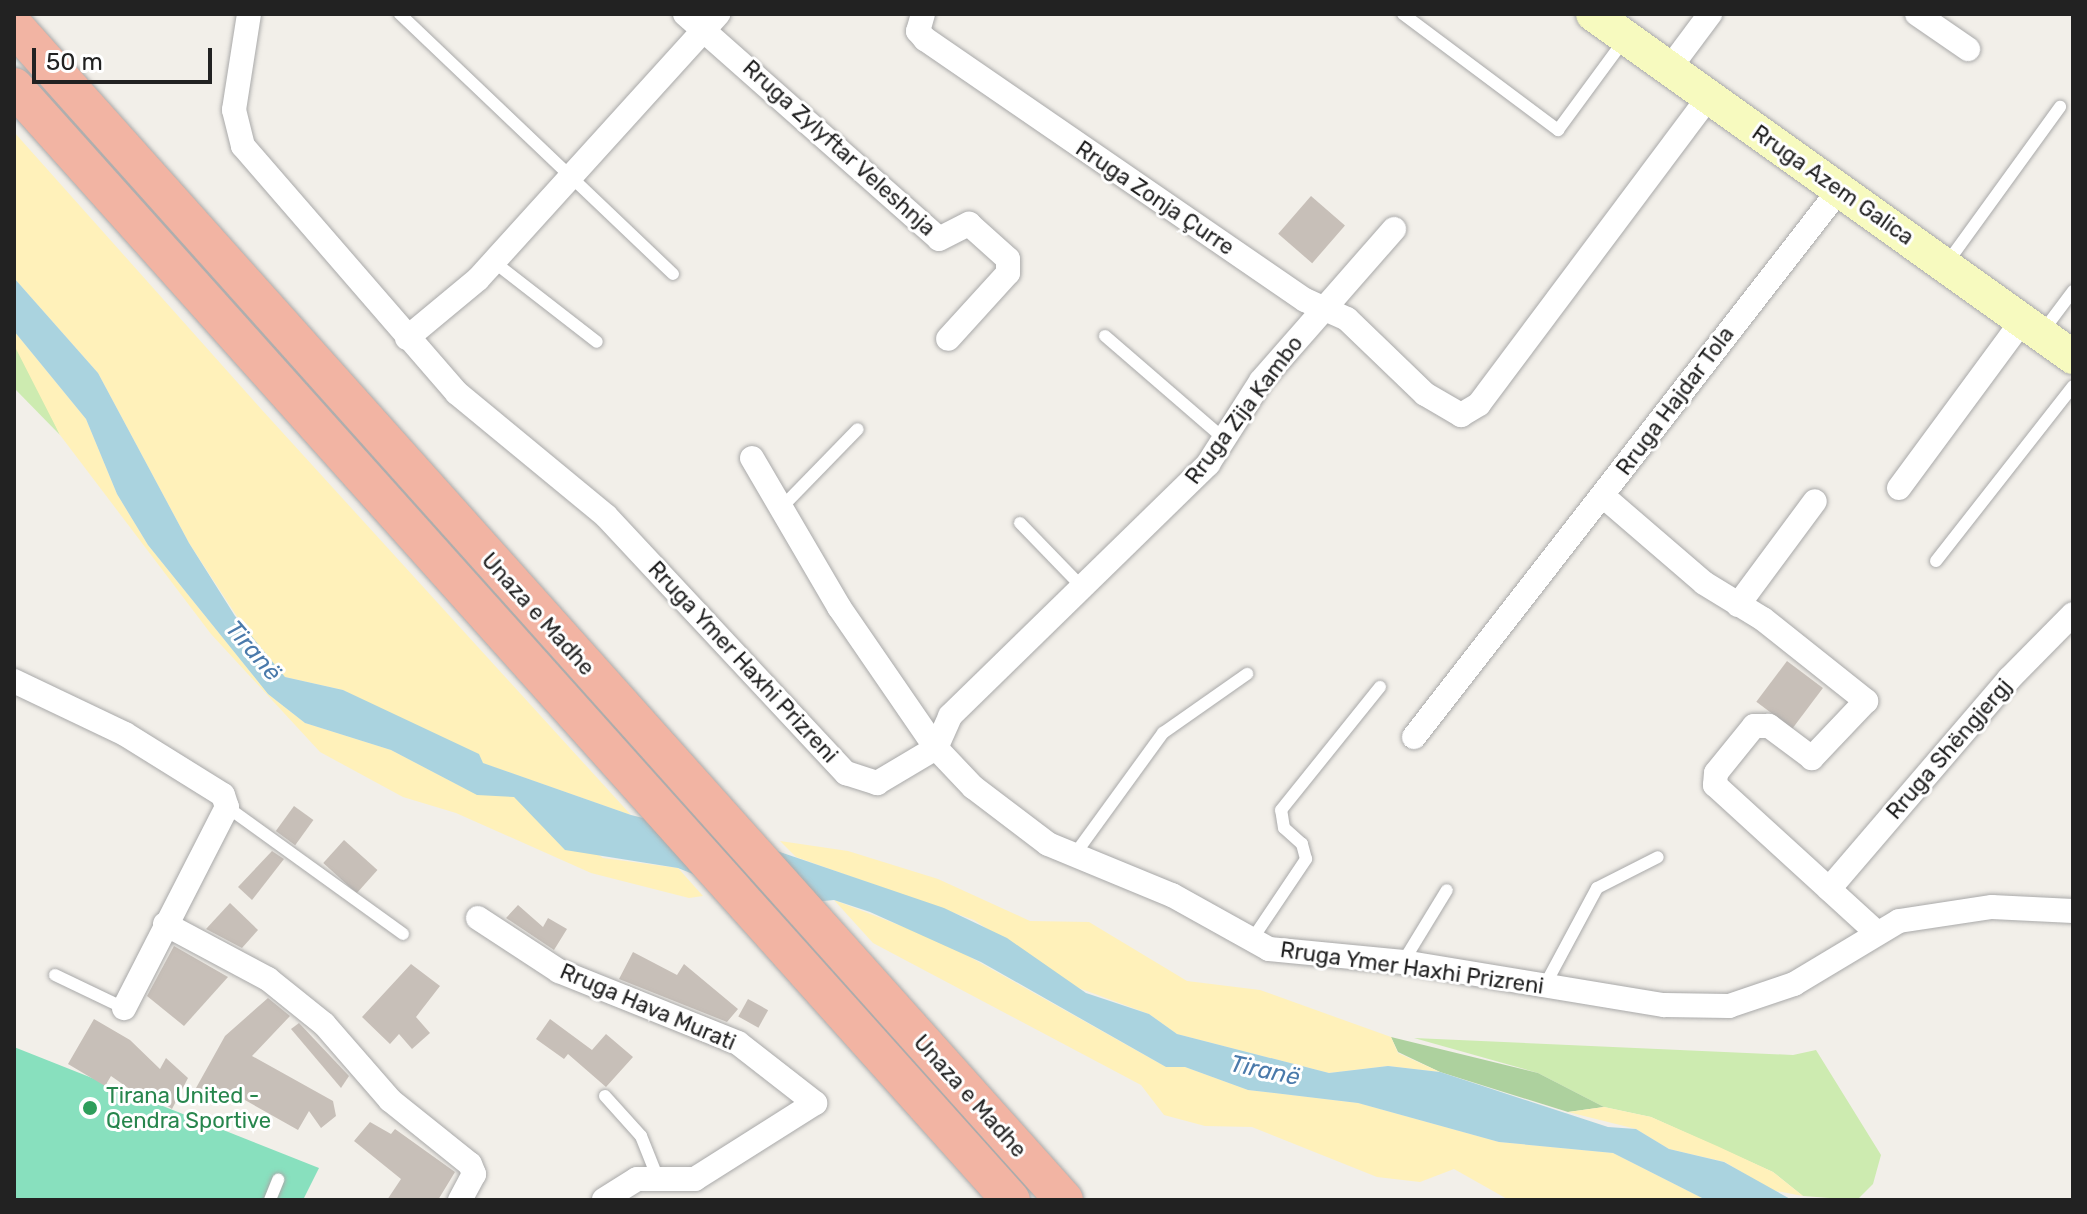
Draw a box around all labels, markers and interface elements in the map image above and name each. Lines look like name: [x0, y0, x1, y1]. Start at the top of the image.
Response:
scale bar: [36, 32, 216, 82]
text: 50 m: [46, 48, 103, 76]
street label: Rruga Zylyftar Veleshnja: [737, 54, 941, 242]
street label: Rruga Azem Galica: [1747, 119, 1919, 251]
street label: Rruga Zonja Çurre: [1071, 135, 1239, 261]
street label: Rruga Hajdar Tola: [1610, 321, 1740, 481]
street label: Rruga Zija Kambo: [1180, 331, 1308, 489]
street label: Unaza e Madhe: [476, 547, 600, 681]
street label: Rruga Ymer Haxhi Prizreni: [642, 555, 844, 769]
water label: Tiranë: [219, 615, 287, 687]
street label: Rruga Shëngjergj: [1881, 673, 2017, 825]
street label: Rruga Ymer Haxhi Prizreni: [1278, 936, 1546, 1000]
street label: Rruga Hava Murati: [556, 958, 740, 1056]
street label: Unaza e Madhe: [908, 1029, 1032, 1163]
water label: Tiranë: [1228, 1050, 1302, 1092]
place label: Tirana United - Qendra Sportive: [106, 1082, 271, 1134]
marker: Tirana United - Qendra Sportive: [81, 1099, 99, 1117]

